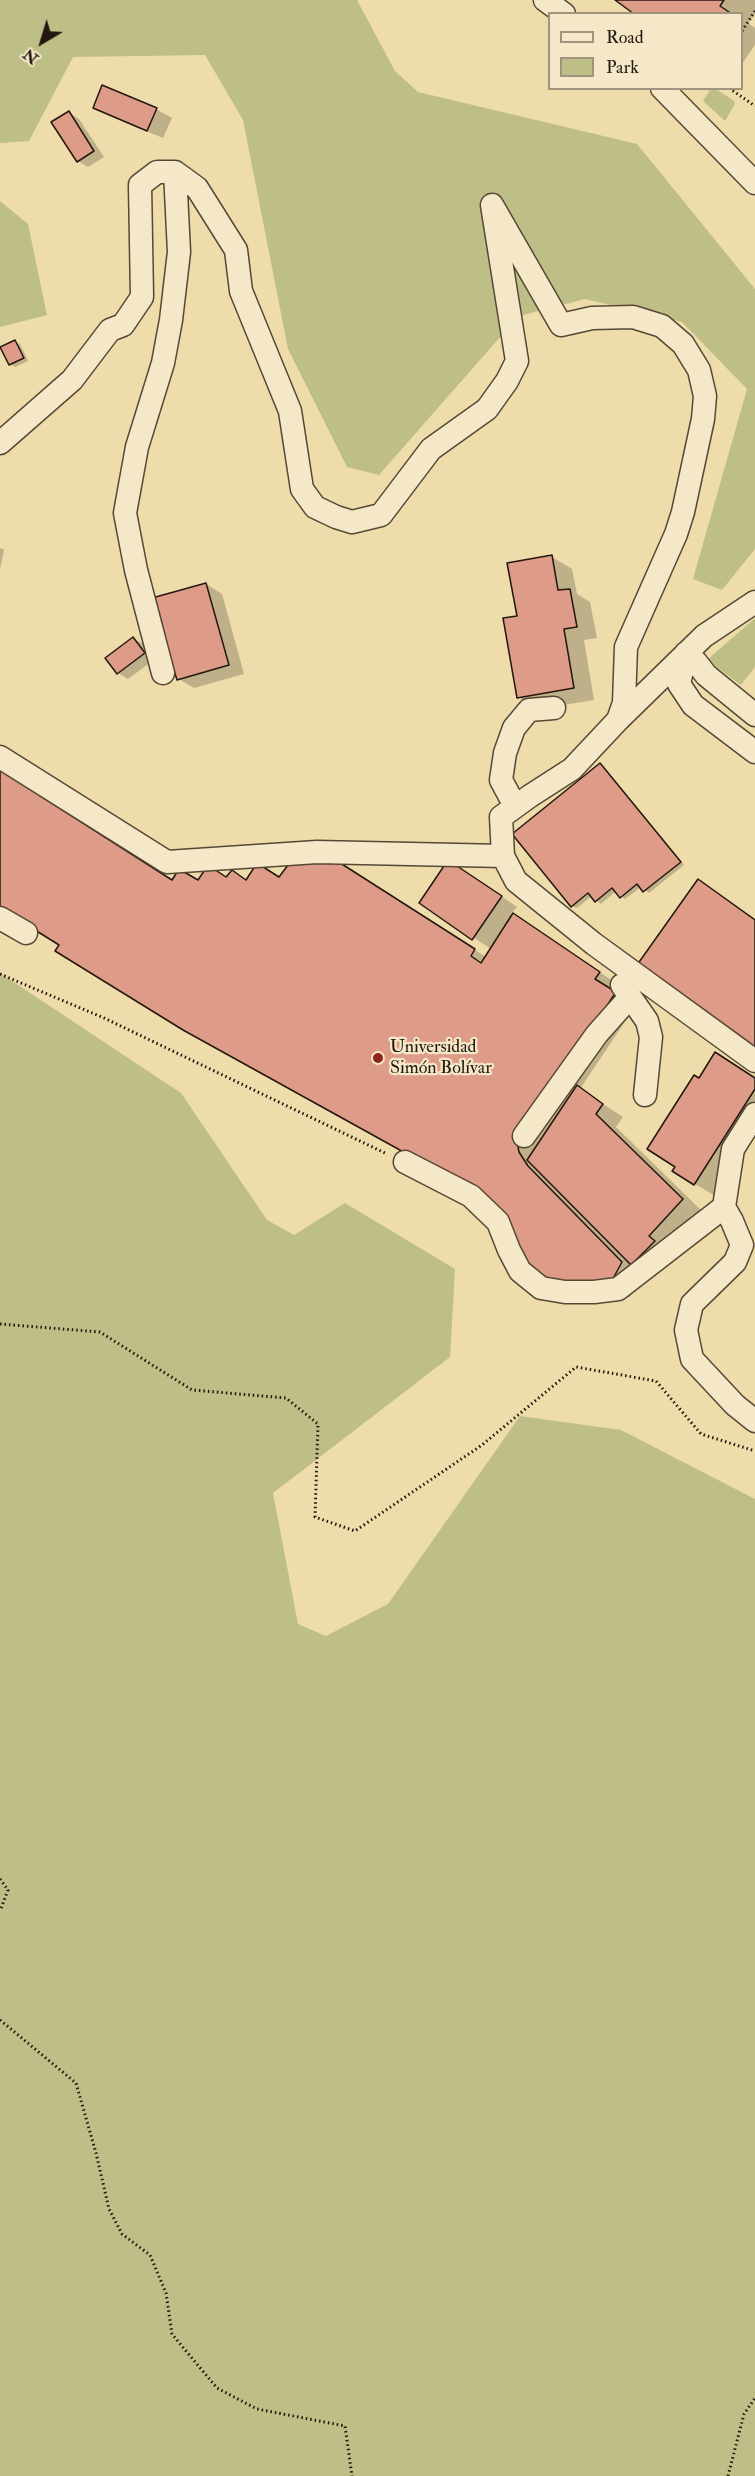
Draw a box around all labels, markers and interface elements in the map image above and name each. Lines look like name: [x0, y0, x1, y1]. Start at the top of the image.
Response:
north arrow: [12, 12, 72, 72]
legend: [548, 12, 743, 90]
text: Road: [606, 26, 644, 49]
text: N: [19, 44, 43, 68]
text: Park: [606, 56, 639, 79]
place label: Universidad Simón Bolívar: [390, 1037, 492, 1080]
marker: Universidad Simón Bolívar: [371, 1051, 385, 1065]

